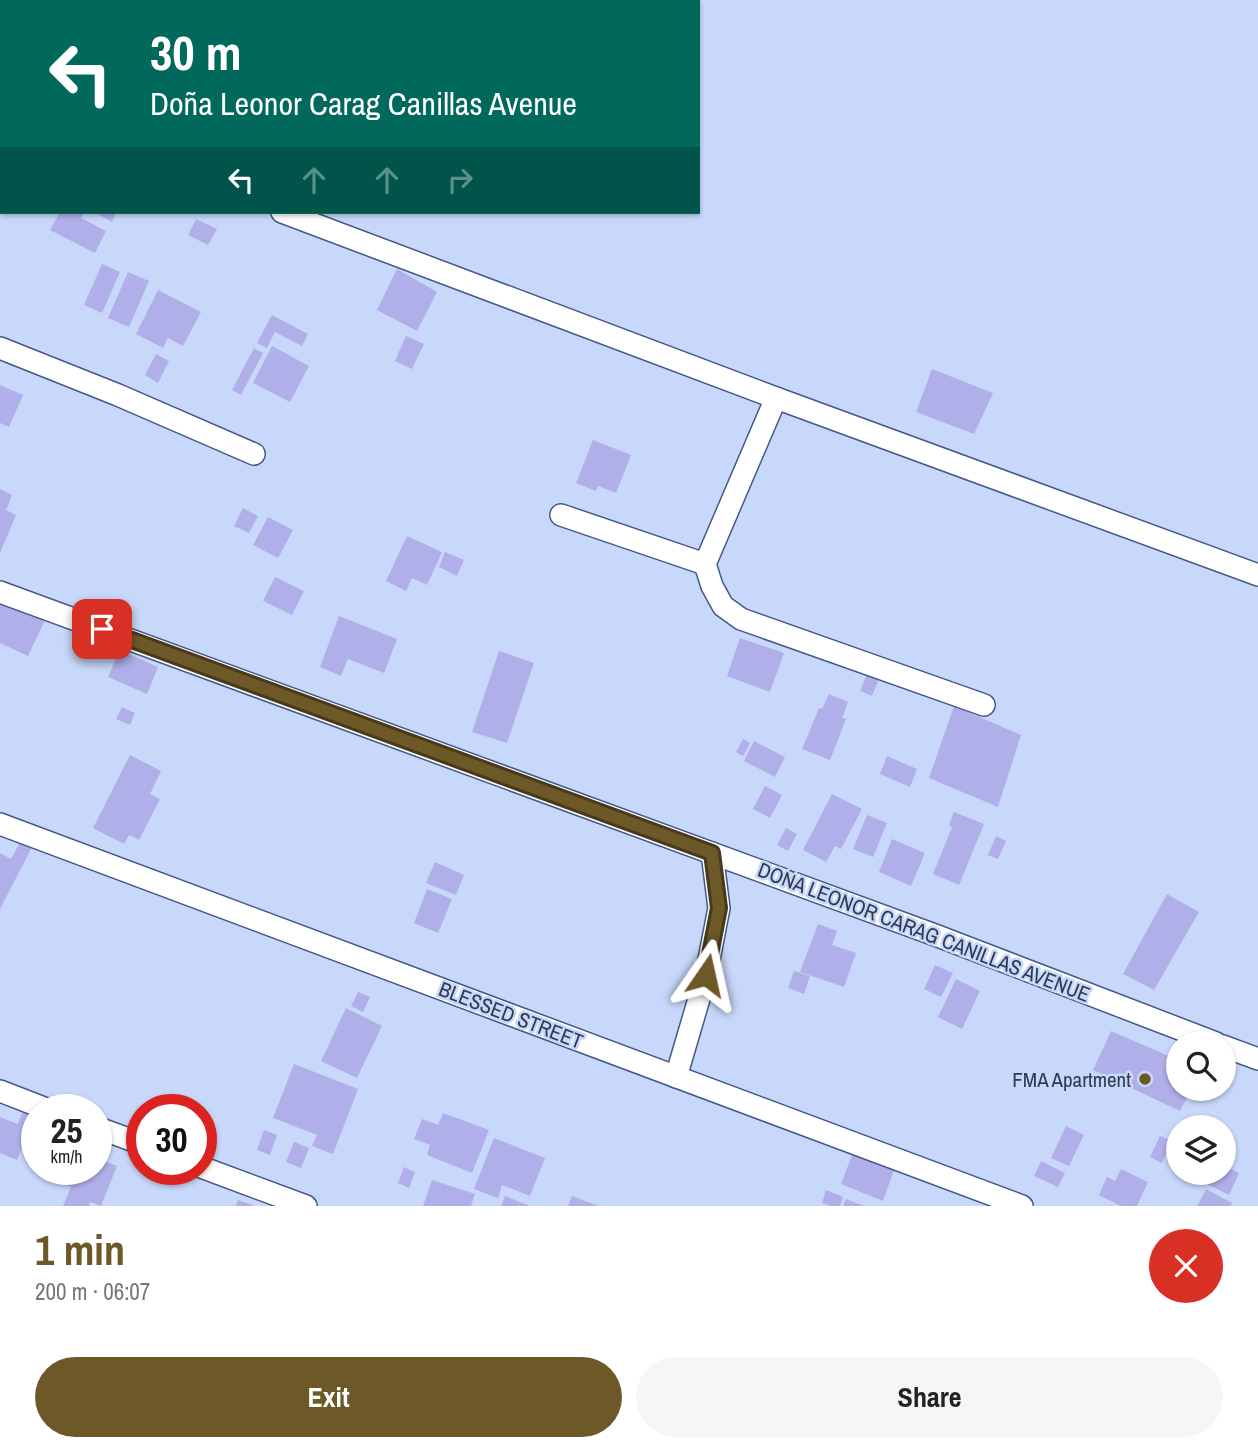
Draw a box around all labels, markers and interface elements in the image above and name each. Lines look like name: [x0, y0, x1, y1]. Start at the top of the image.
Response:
text: 30 m: [150, 19, 242, 85]
icon: left: [35, 28, 126, 119]
text: Doña Leonor Carag Canillas Avenue: [150, 82, 577, 125]
icon: left: [222, 161, 260, 199]
icon: ahead: [295, 161, 333, 199]
icon: ahead: [368, 161, 406, 199]
icon: right: [441, 161, 479, 199]
pin: [72, 599, 132, 659]
icon: arrive: [83, 610, 121, 648]
street label: DOÑA LEONOR CARAG CANILLAS AVENUE: [754, 855, 1094, 1009]
position arrow: [669, 938, 743, 1012]
street label: BLESSED STREET: [435, 974, 588, 1056]
map controls: [1166, 1031, 1236, 1185]
button: search: [1166, 1031, 1236, 1101]
place label: FMA Apartment: [1012, 1065, 1131, 1094]
marker: FMA Apartment: [1137, 1071, 1153, 1087]
speed limit sign: 30: [126, 1094, 217, 1185]
text: 25: [51, 1107, 82, 1154]
button: layers: [1166, 1115, 1236, 1185]
text: km/h: [51, 1144, 83, 1169]
text: 1 min: [35, 1222, 125, 1278]
button: close: [1149, 1229, 1223, 1303]
text: 200 m · 06:07: [35, 1276, 150, 1307]
button: Exit: [35, 1357, 622, 1437]
button: Share: [636, 1357, 1223, 1437]

